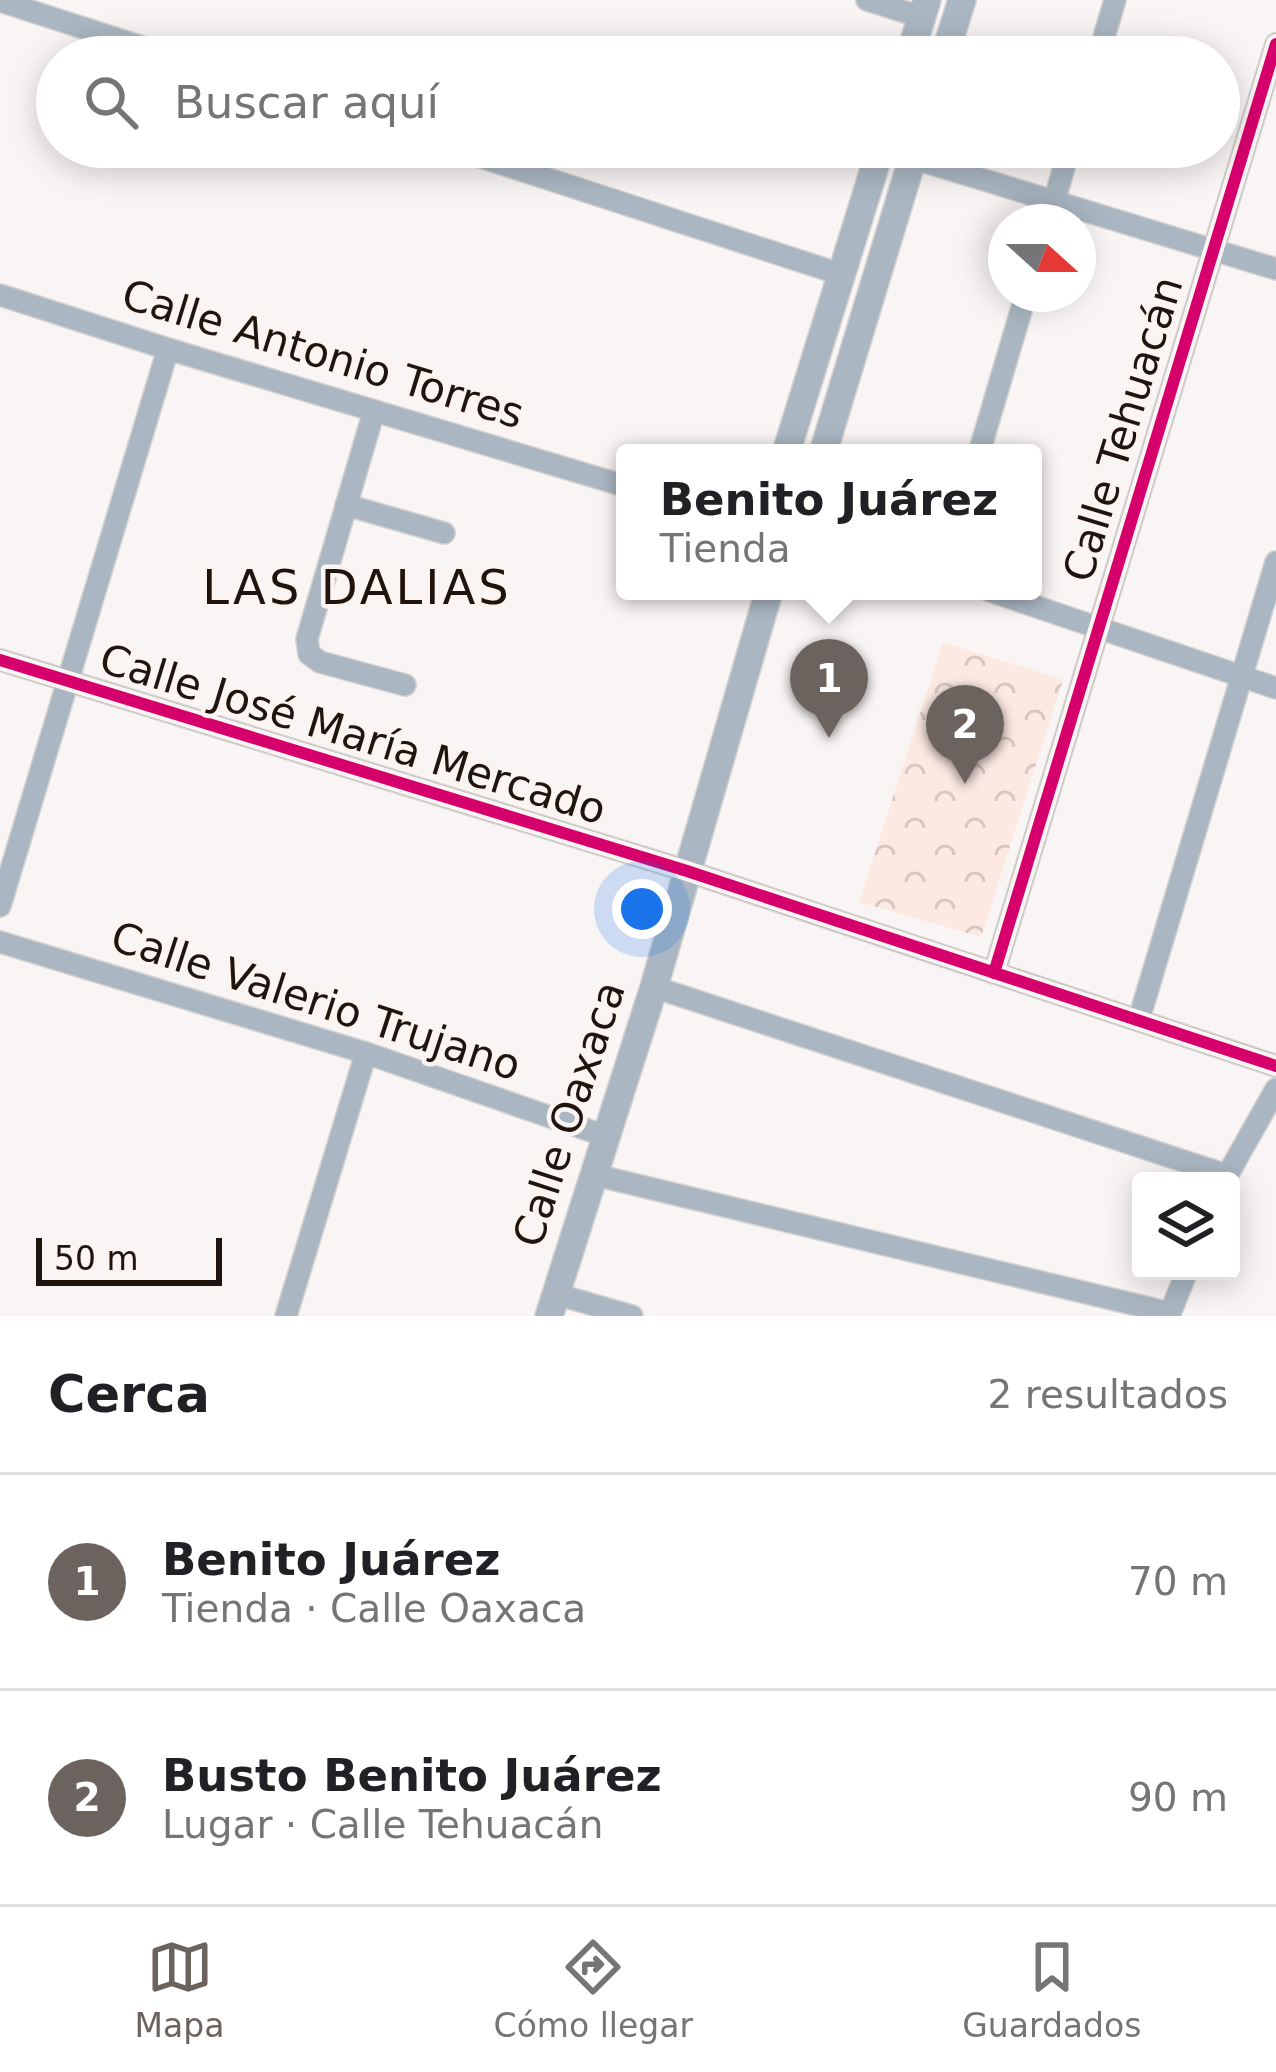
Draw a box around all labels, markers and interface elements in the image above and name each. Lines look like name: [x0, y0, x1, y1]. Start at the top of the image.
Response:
search box: [36, 36, 1240, 168]
icon: search: [78, 69, 144, 135]
text: Buscar aquí: [174, 76, 439, 129]
north arrow: [988, 204, 1096, 312]
street label: Calle Antonio Torres: [116, 270, 530, 438]
street label: Calle Tehuacán: [1053, 271, 1193, 587]
popup: [616, 444, 1042, 600]
text: Benito Juárez: [660, 473, 998, 526]
text: Tienda: [660, 526, 791, 571]
district label: LAS DALIAS: [202, 559, 512, 615]
street label: Calle José María Mercado: [94, 634, 612, 834]
pin: 1: [790, 639, 868, 738]
pin: 2: [926, 685, 1004, 784]
your location: [612, 879, 672, 939]
street label: Calle Valerio Trujano: [105, 912, 527, 1090]
street label: Calle Oaxaca: [503, 975, 635, 1253]
map controls: [1132, 1172, 1240, 1280]
button: layers: [1132, 1172, 1240, 1280]
scale bar: [36, 1232, 222, 1285]
text: 50 m: [54, 1239, 139, 1278]
text: Cerca: [48, 1365, 210, 1424]
text: 2 resultados: [988, 1372, 1228, 1417]
text: Benito Juárez: [162, 1533, 500, 1586]
text: 1: [73, 1559, 101, 1604]
text: 70 m: [1128, 1559, 1228, 1604]
text: Tienda · Calle Oaxaca: [162, 1586, 586, 1631]
text: Busto Benito Juárez: [162, 1749, 662, 1802]
text: 2: [73, 1775, 101, 1820]
text: 90 m: [1128, 1775, 1228, 1820]
text: Lugar · Calle Tehuacán: [162, 1802, 603, 1847]
tab: Mapa: [135, 1934, 224, 2045]
tab: Cómo llegar: [494, 1934, 693, 2045]
tab: Guardados: [962, 1934, 1141, 2045]

